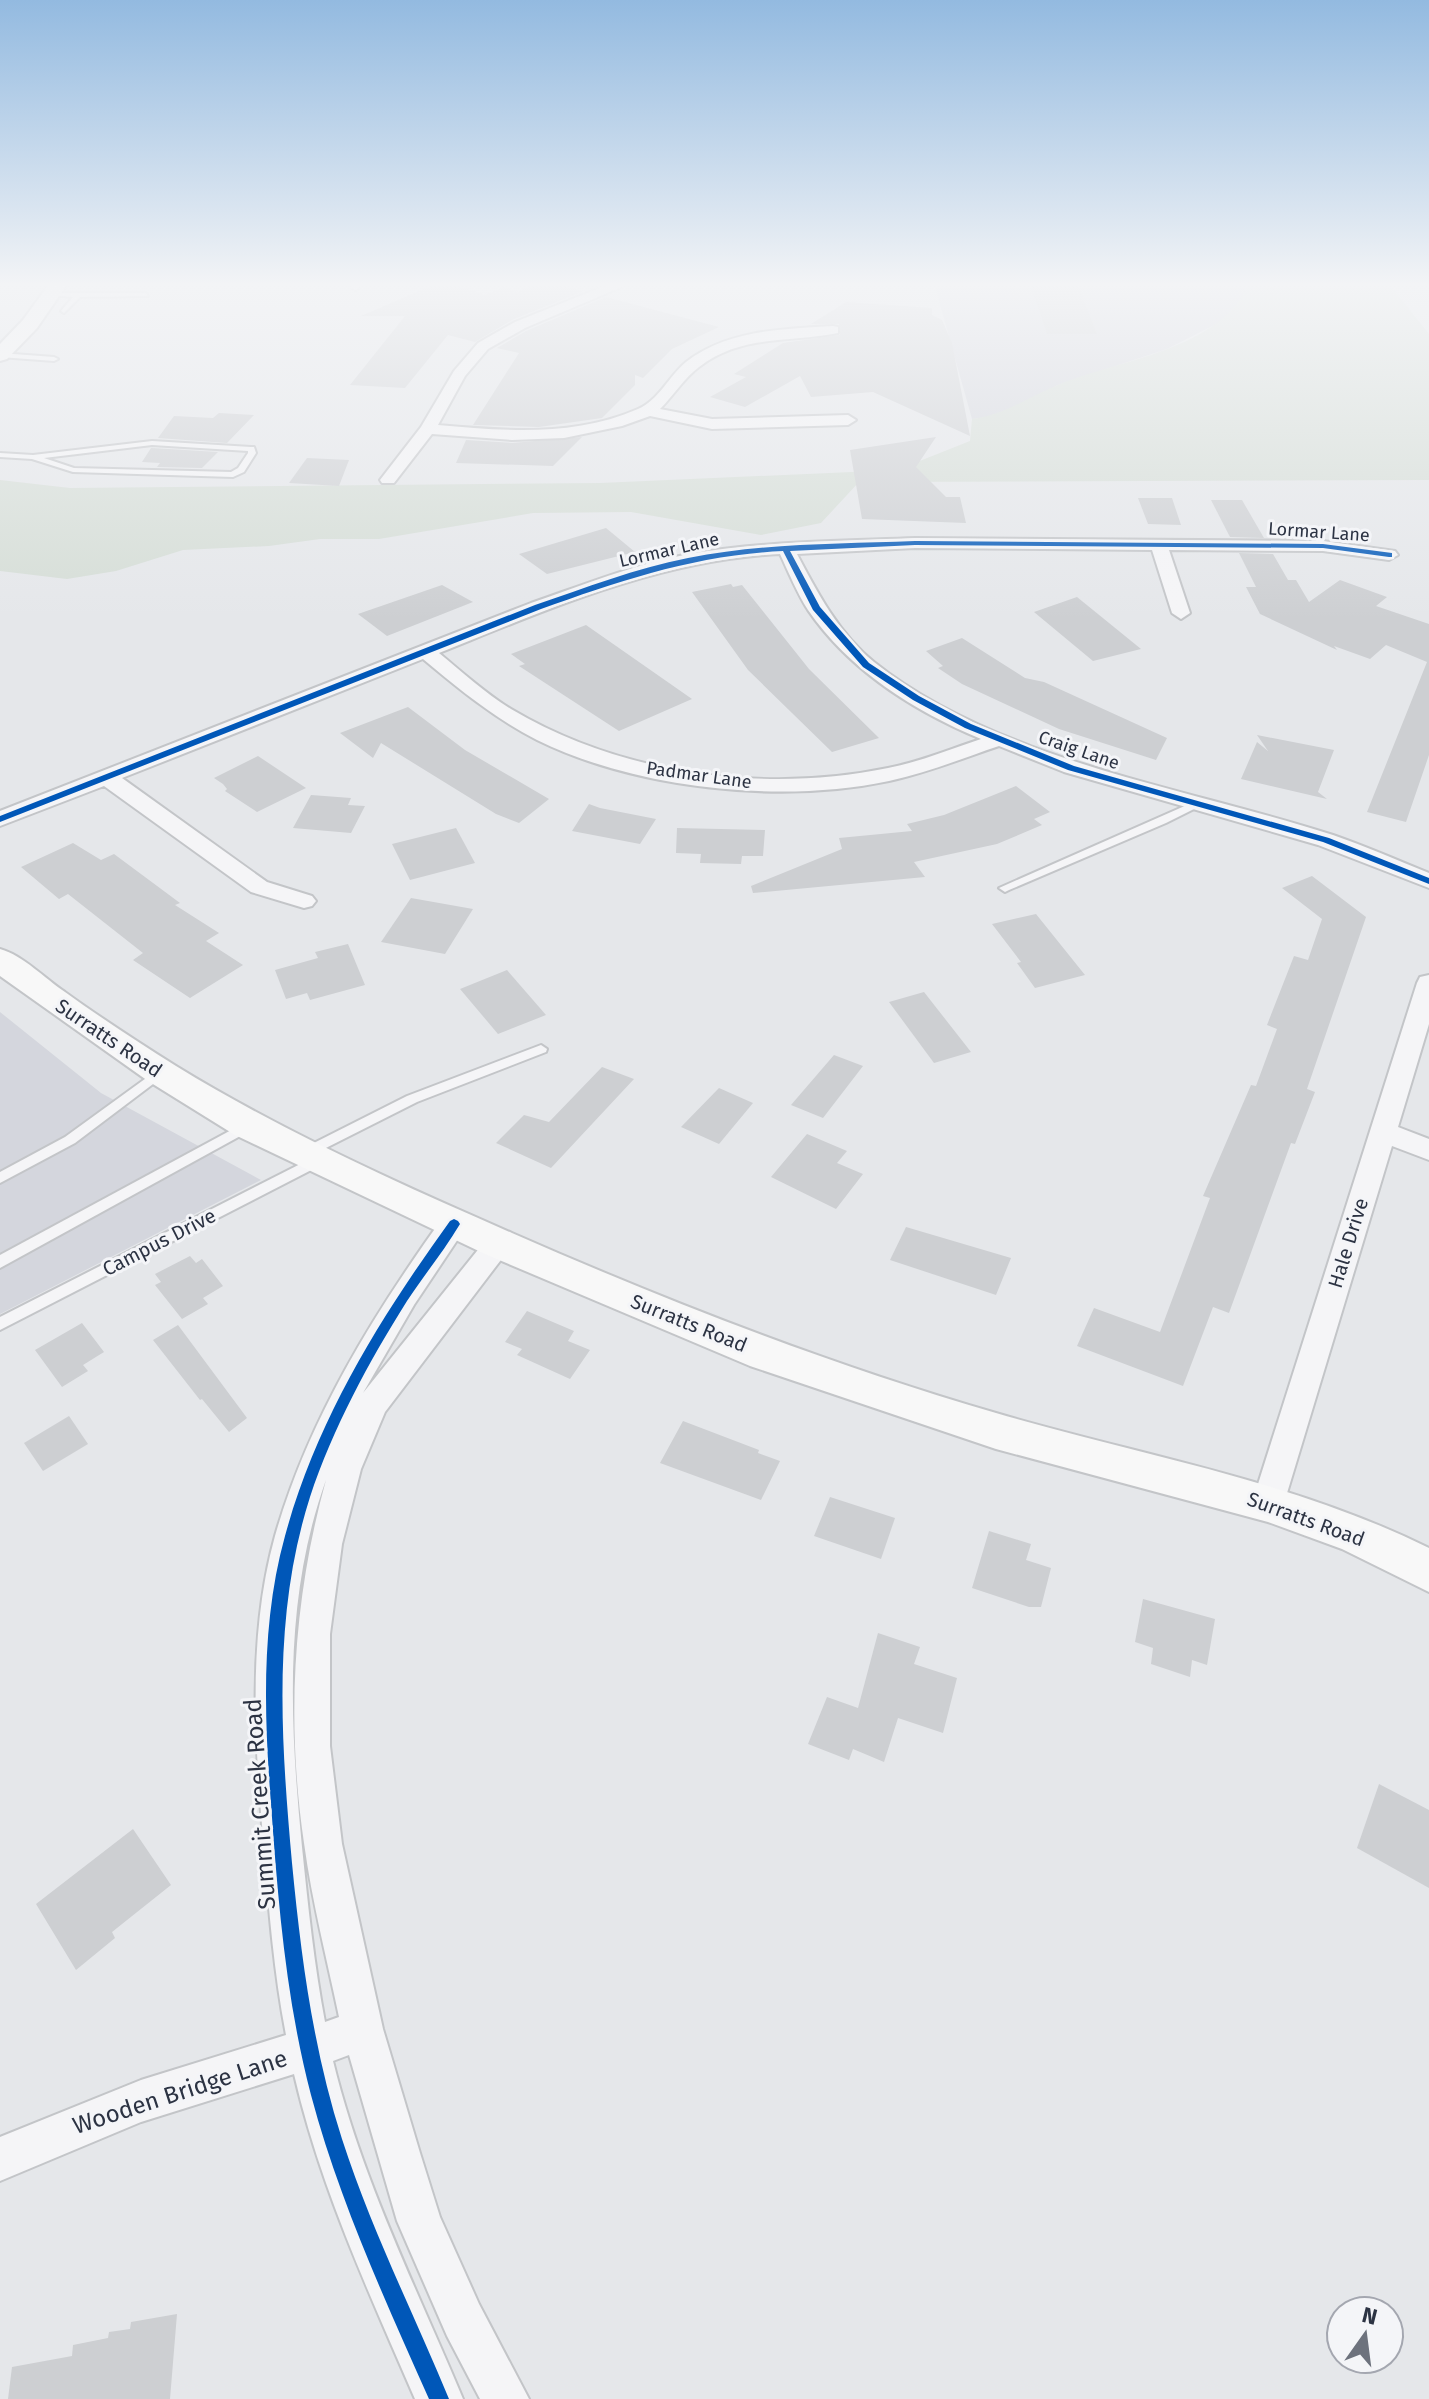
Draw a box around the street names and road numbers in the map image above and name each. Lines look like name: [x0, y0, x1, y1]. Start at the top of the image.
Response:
street label: Lormar Lane: [1267, 517, 1371, 547]
street label: Lormar Lane: [617, 528, 721, 572]
street label: Craig Lane: [1036, 726, 1122, 774]
street label: Padmar Lane: [645, 757, 753, 793]
street label: Surratts Road: [51, 994, 167, 1082]
street label: Hale Drive: [1323, 1195, 1373, 1291]
street label: Campus Drive: [98, 1203, 220, 1281]
street label: Surratts Road: [627, 1289, 751, 1357]
street label: Surratts Road: [1244, 1487, 1368, 1551]
street label: Summit Creek Road: [239, 1697, 281, 1911]
street label: Wooden Bridge Lane: [69, 2044, 291, 2140]

